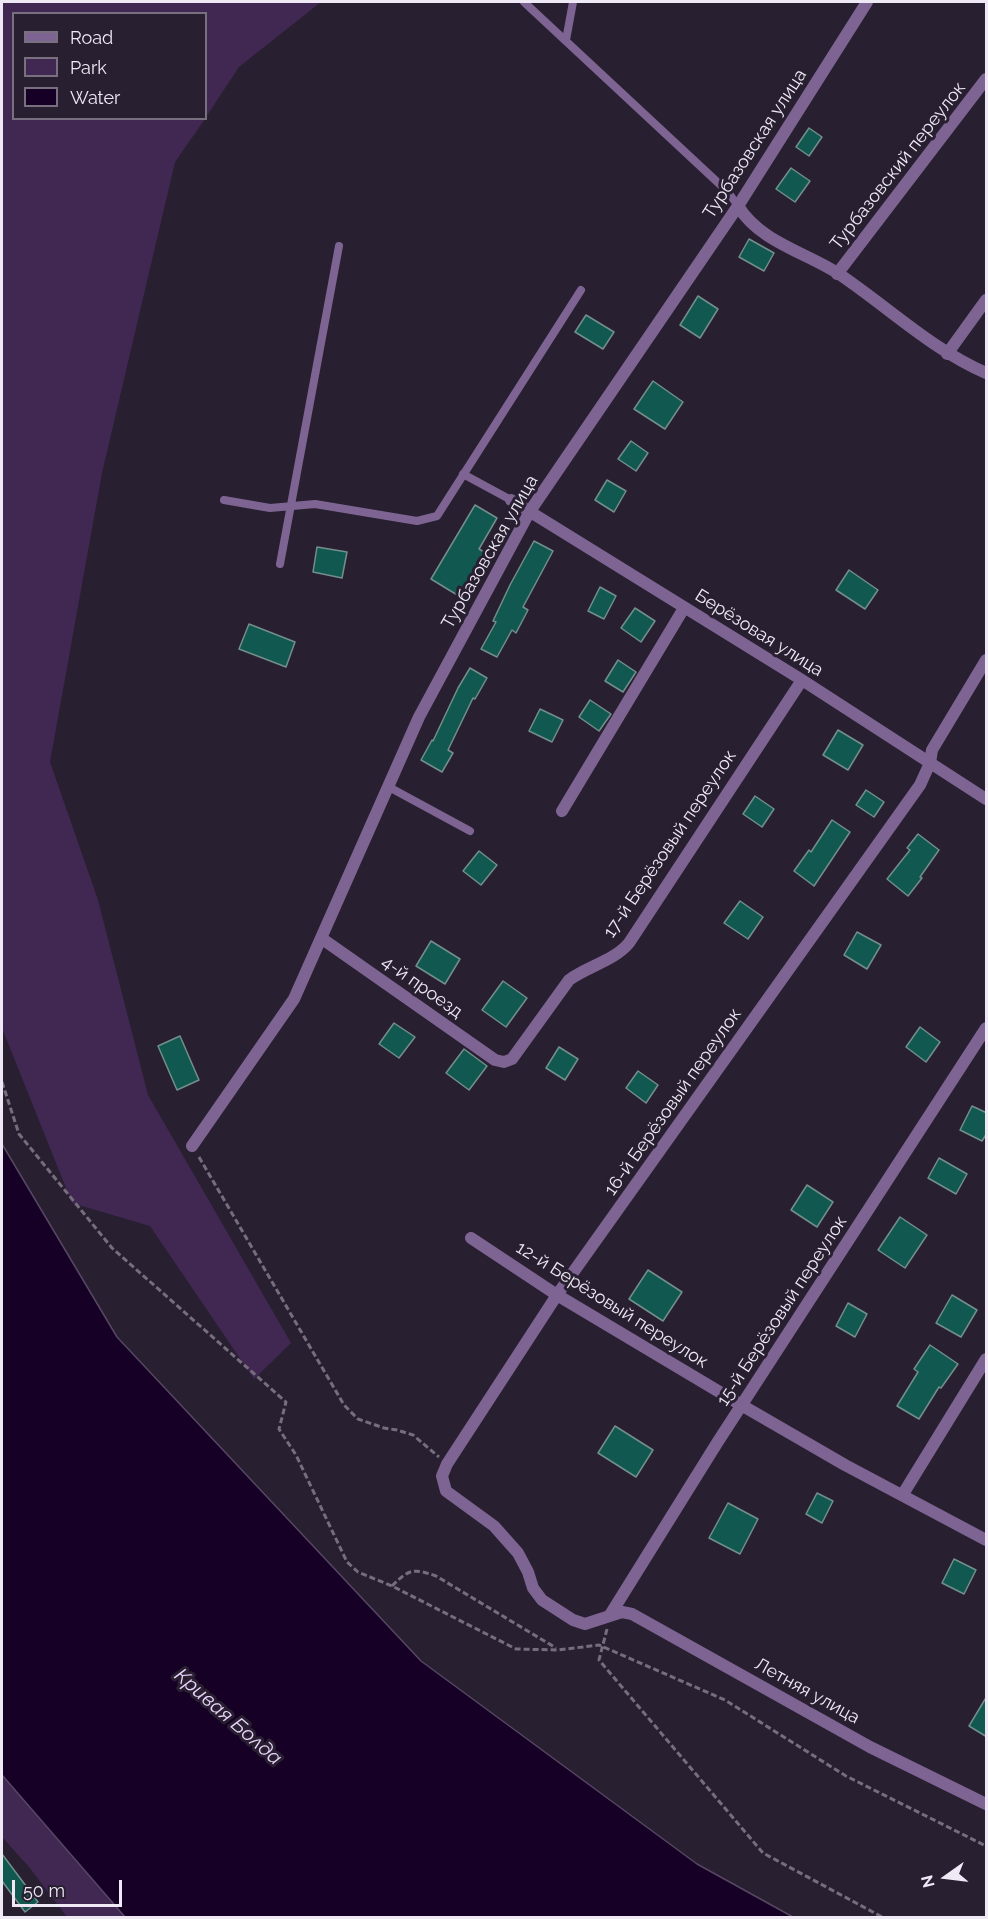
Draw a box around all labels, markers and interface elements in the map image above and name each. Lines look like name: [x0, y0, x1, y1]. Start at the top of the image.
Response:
legend: [12, 12, 207, 120]
text: Road: [70, 27, 113, 48]
text: Park: [70, 57, 107, 78]
street label: Турбазовская улица: [699, 65, 811, 223]
street label: Турбазовский переулок: [826, 78, 970, 254]
text: Water: [70, 87, 120, 108]
street label: Турбазовская улица: [437, 471, 543, 633]
street label: Берёзовая улица: [691, 585, 827, 681]
street label: 17-й Берёзовый переулок: [599, 746, 741, 942]
street label: 4-й проезд: [377, 951, 467, 1023]
street label: 16-й Берёзовый переулок: [600, 1004, 746, 1200]
street label: 15-й Берёзовый переулок: [712, 1212, 852, 1410]
street label: 12-й Берёзовый переулок: [512, 1237, 712, 1373]
street label: Летняя улица: [751, 1653, 863, 1729]
water label: Кривая Болда: [169, 1664, 287, 1770]
north arrow: [916, 1847, 976, 1907]
scale bar: [15, 1868, 124, 1906]
text: N: [917, 1873, 939, 1890]
text: 50 m: [23, 1880, 65, 1901]

